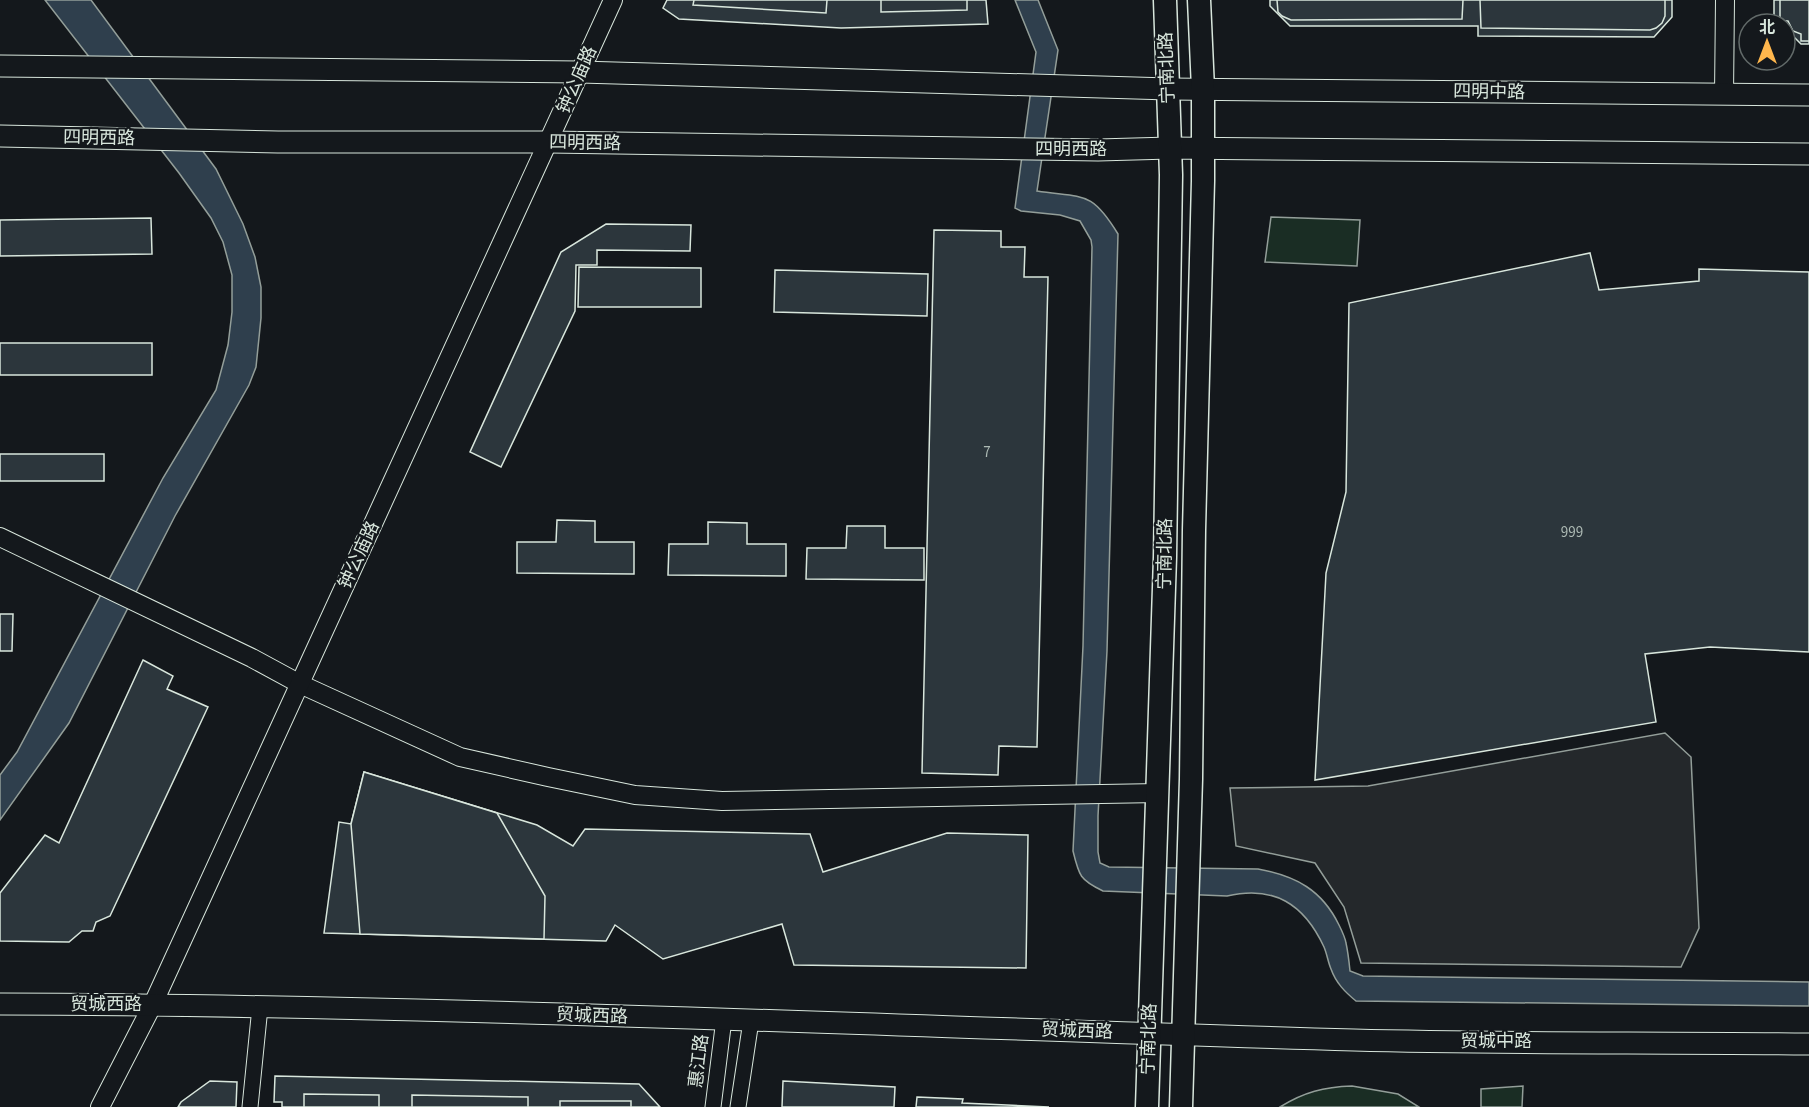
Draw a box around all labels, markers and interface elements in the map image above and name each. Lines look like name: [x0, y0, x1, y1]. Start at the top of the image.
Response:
north arrow: [1737, 12, 1797, 72]
text: 北: [1759, 17, 1775, 39]
street label: 宁南北路: [1153, 32, 1181, 104]
street label: 钟公庙路: [551, 42, 603, 118]
street label: 四明中路: [1453, 79, 1525, 105]
street label: 四明西路: [63, 125, 135, 151]
street label: 四明西路: [549, 130, 621, 156]
street label: 四明西路: [1035, 137, 1107, 162]
house number: 7: [983, 442, 991, 463]
street label: 钟公庙路: [332, 517, 386, 593]
street label: 宁南北路: [1152, 518, 1178, 590]
house number: 999: [1561, 522, 1583, 543]
street label: 贸城西路: [70, 992, 142, 1017]
street label: 贸城西路: [556, 1002, 628, 1030]
street label: 宁南北路: [1135, 1003, 1163, 1075]
street label: 贸城西路: [1041, 1017, 1113, 1045]
street label: 贸城中路: [1460, 1029, 1532, 1054]
street label: 惠江路: [683, 1033, 715, 1089]

